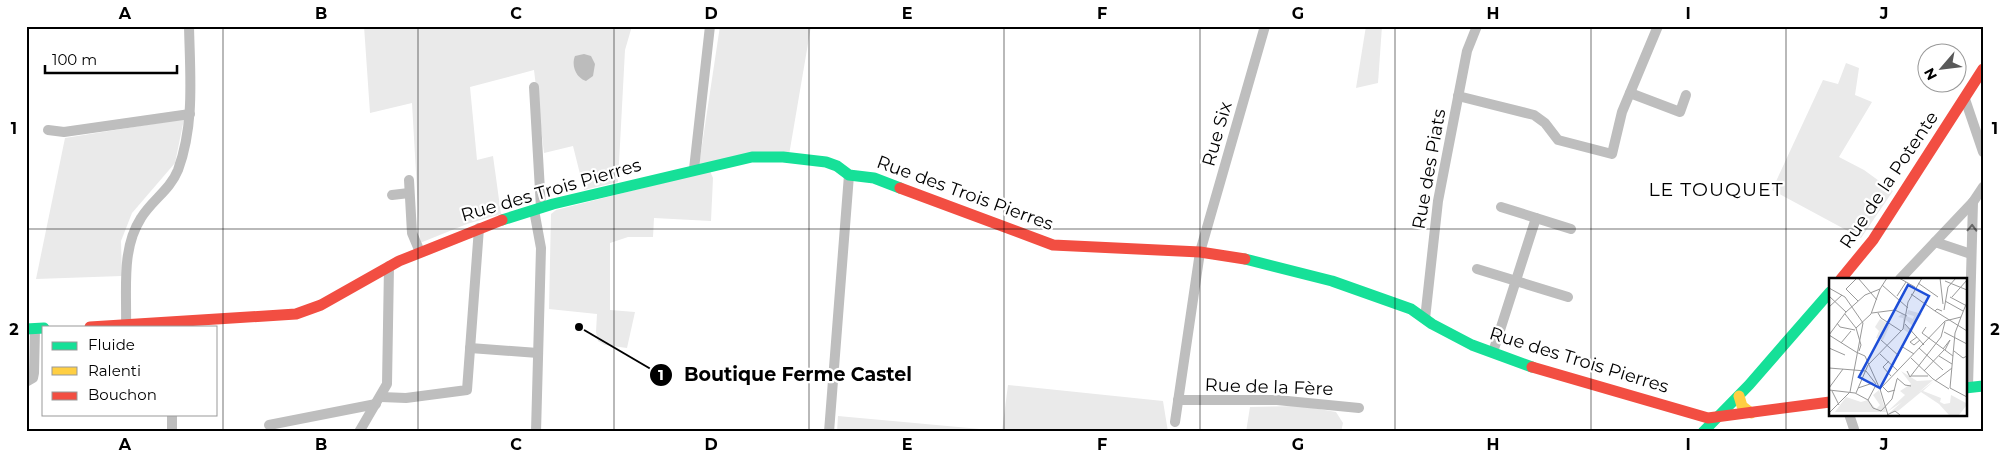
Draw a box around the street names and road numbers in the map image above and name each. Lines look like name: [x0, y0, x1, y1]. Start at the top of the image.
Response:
street label: Rue Six: [1197, 99, 1237, 169]
street label: Rue des Piats: [1408, 107, 1450, 231]
street label: Rue de la Potente: [1835, 107, 1943, 253]
street label: Rue des Trois Pierres: [874, 151, 1057, 235]
street label: Rue des Trois Pierres: [458, 154, 644, 226]
street label: Rue des Trois Pierres: [1487, 322, 1672, 398]
street label: Rue de la Fère: [1204, 374, 1334, 400]

